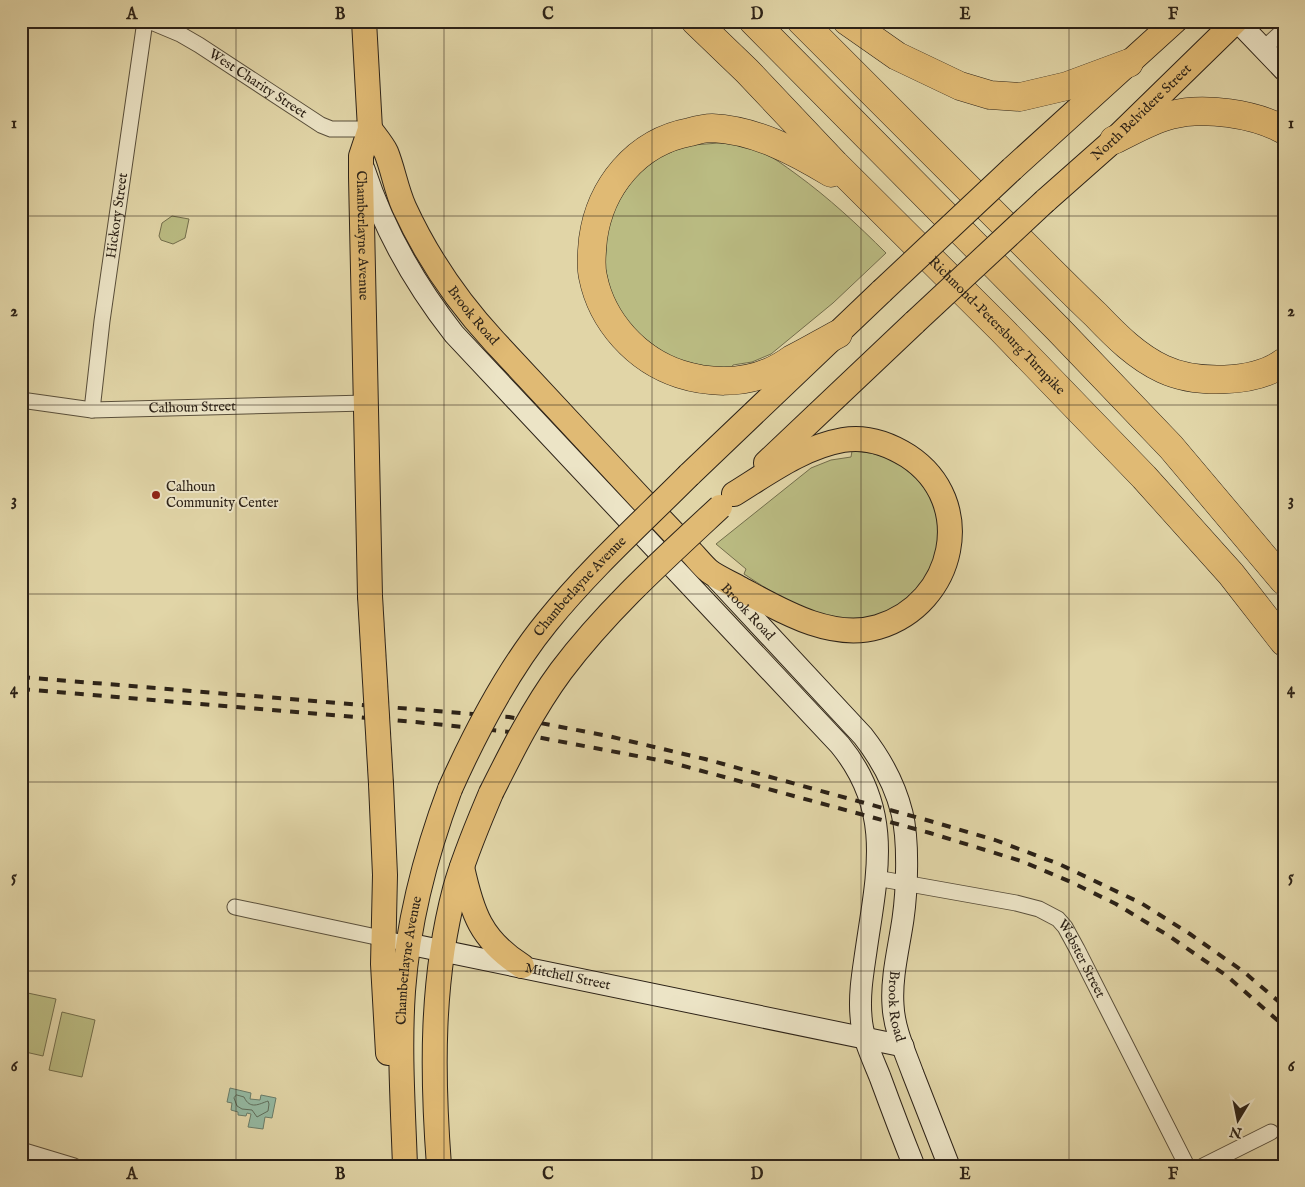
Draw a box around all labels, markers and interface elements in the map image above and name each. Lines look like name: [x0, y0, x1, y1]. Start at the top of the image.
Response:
text: A: [126, 5, 139, 25]
text: B: [335, 5, 346, 25]
text: C: [542, 5, 554, 25]
text: D: [751, 5, 764, 25]
text: E: [959, 5, 971, 25]
text: F: [1168, 5, 1179, 25]
street label: West Charity Street: [205, 45, 311, 122]
street label: North Belvidere Street: [1088, 60, 1196, 165]
text: 1: [11, 114, 17, 134]
text: 1: [1288, 114, 1294, 134]
street label: Chamberlayne Avenue: [352, 170, 373, 301]
street label: Hickory Street: [102, 171, 132, 260]
street label: Richmond-Petersburg Turnpike: [924, 253, 1069, 399]
street label: Brook Road: [443, 282, 503, 350]
text: 2: [10, 302, 18, 322]
text: 2: [1287, 302, 1295, 322]
street label: Calhoun Street: [148, 397, 236, 418]
place label: Calhoun Community Center: [166, 478, 278, 512]
marker: Calhoun Community Center: [150, 489, 162, 501]
text: 3: [11, 491, 17, 511]
text: 3: [1288, 491, 1294, 511]
street label: Chamberlayne Avenue: [530, 532, 631, 640]
street label: Brook Road: [717, 580, 779, 645]
text: 4: [10, 680, 19, 700]
text: 4: [1287, 680, 1296, 700]
text: 5: [11, 868, 17, 888]
text: 5: [1288, 868, 1294, 888]
street label: Chamberlayne Avenue: [392, 894, 426, 1025]
street label: Webster Street: [1054, 916, 1109, 1001]
street label: Mitchell Street: [523, 959, 612, 994]
street label: Brook Road: [884, 970, 909, 1045]
text: 6: [11, 1057, 19, 1077]
text: 6: [1288, 1057, 1296, 1077]
north arrow: [1212, 1094, 1262, 1144]
text: N: [1228, 1122, 1244, 1142]
text: A: [126, 1165, 139, 1185]
text: B: [335, 1165, 346, 1185]
text: C: [542, 1165, 554, 1185]
text: D: [751, 1165, 764, 1185]
text: E: [959, 1165, 971, 1185]
text: F: [1168, 1165, 1179, 1185]

